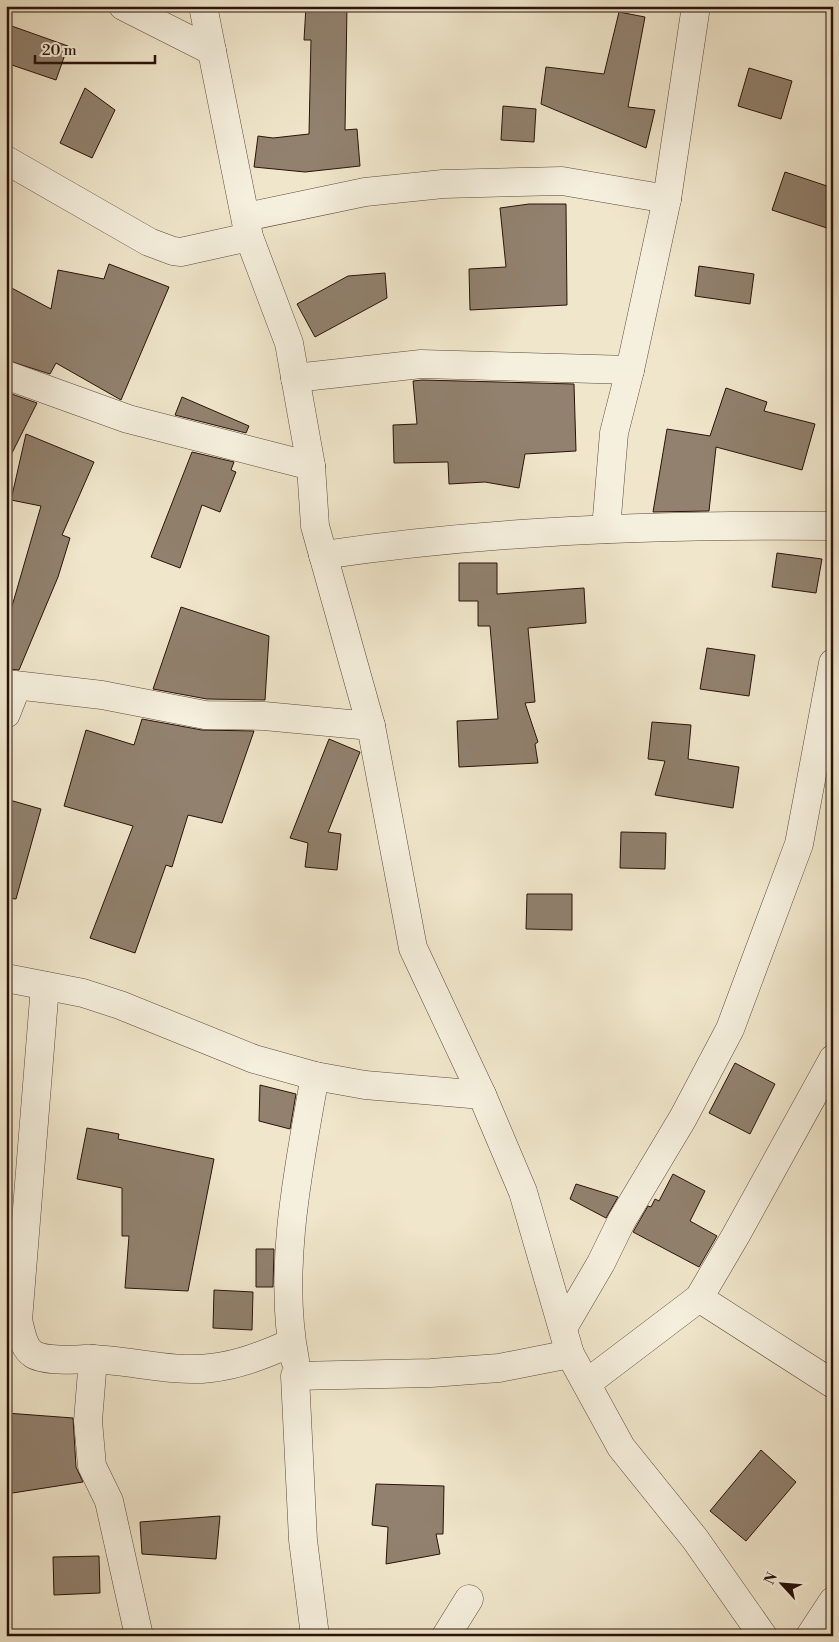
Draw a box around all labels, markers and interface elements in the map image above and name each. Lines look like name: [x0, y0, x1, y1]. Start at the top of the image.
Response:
scale bar: [35, 32, 155, 64]
text: 20 m: [42, 41, 77, 60]
north arrow: [756, 1560, 806, 1610]
text: N: [761, 1570, 782, 1588]

